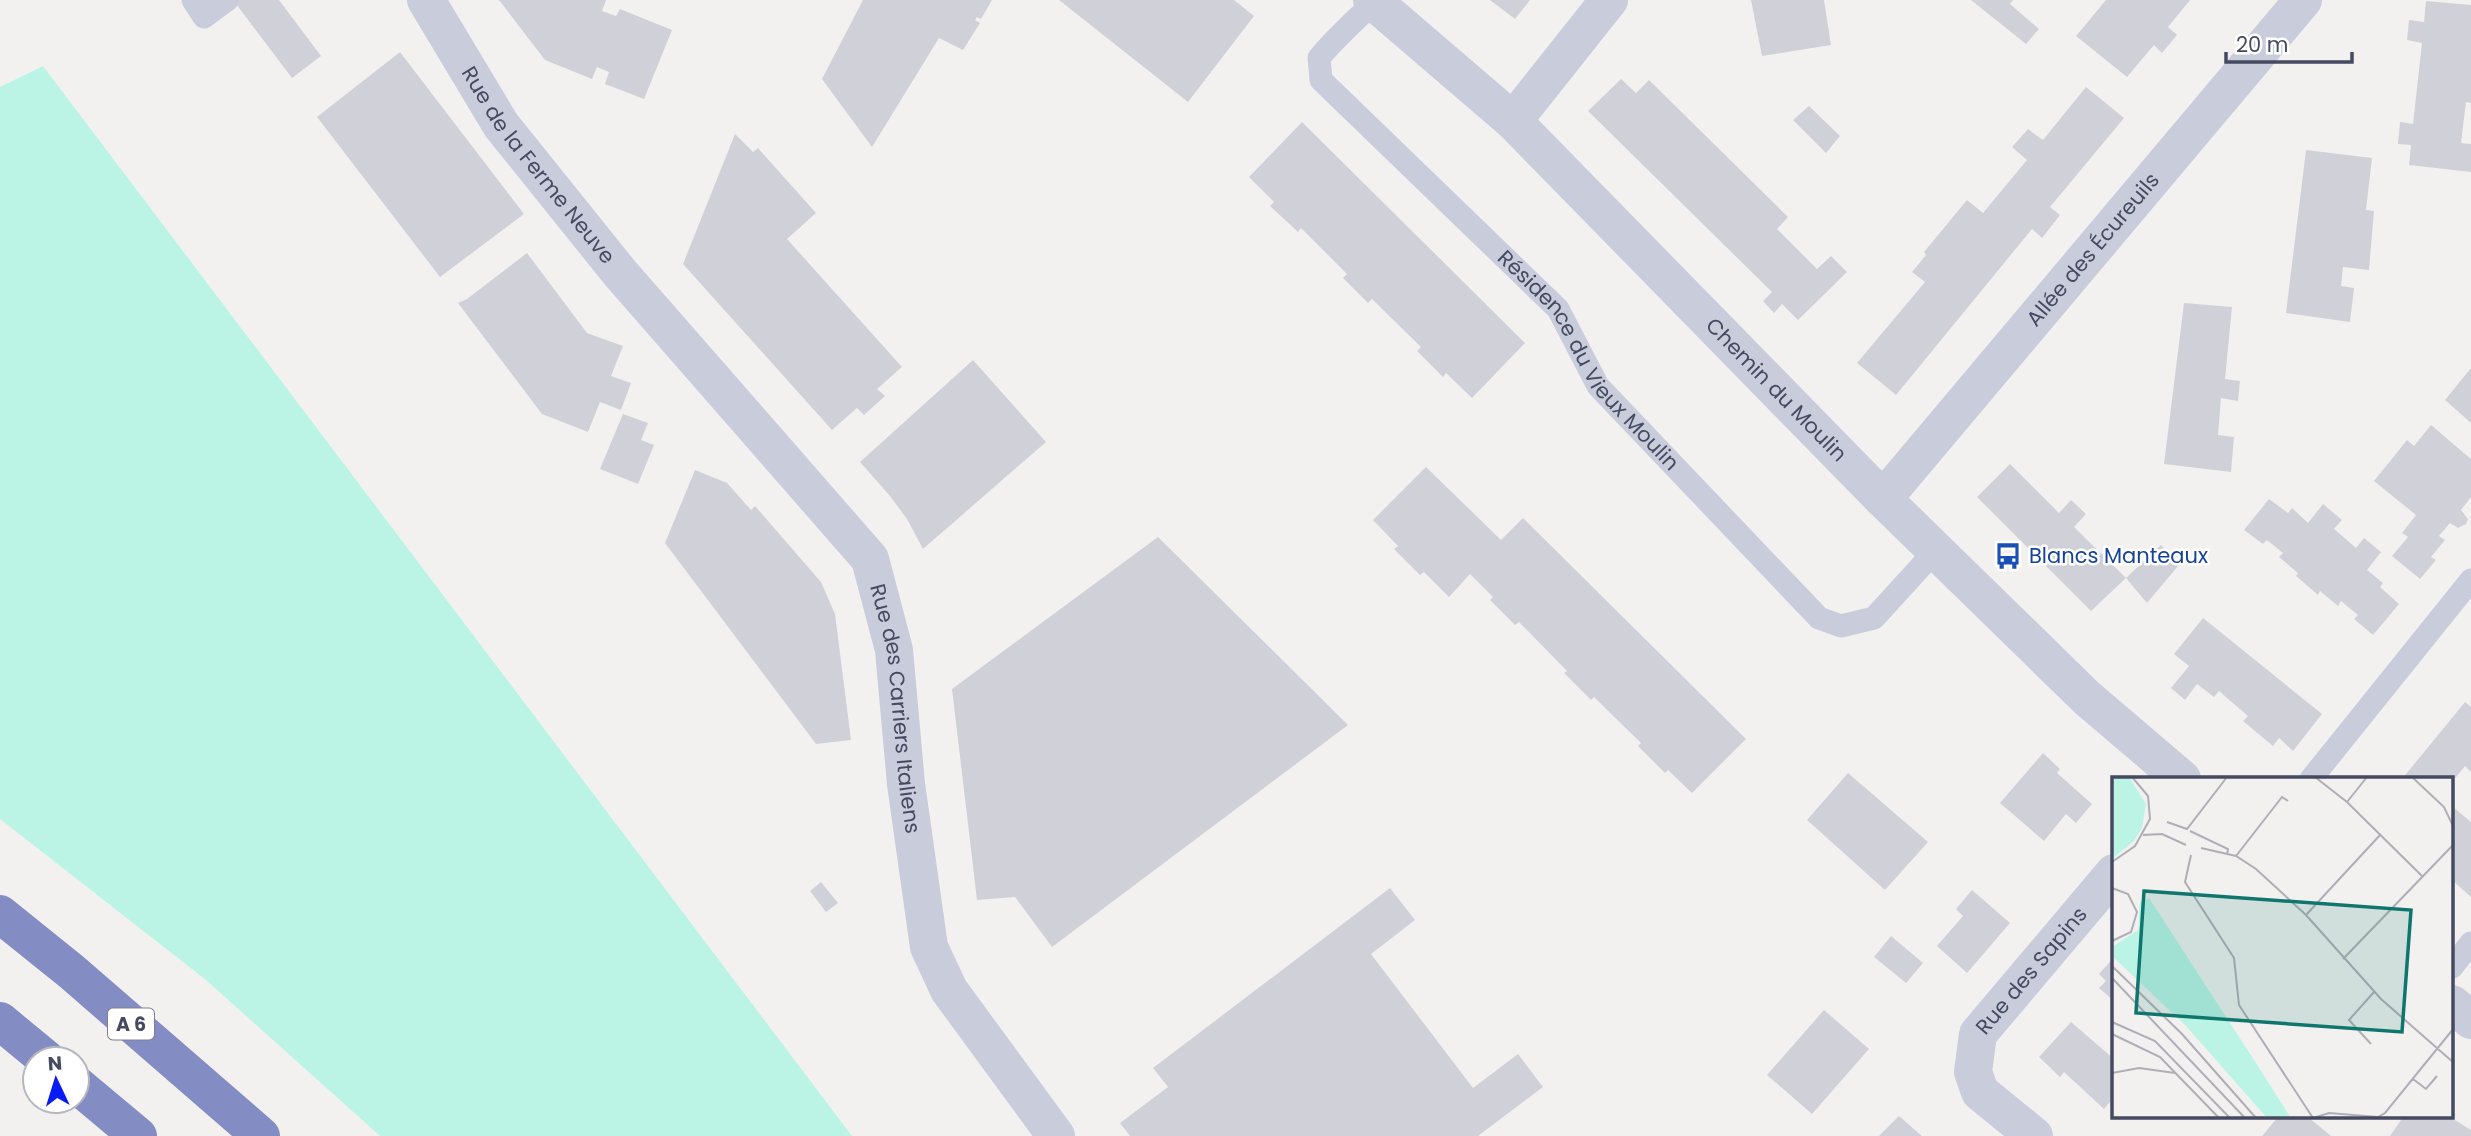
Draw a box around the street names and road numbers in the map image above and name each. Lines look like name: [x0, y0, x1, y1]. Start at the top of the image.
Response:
street label: Rue de la Ferme Neuve: [455, 61, 622, 270]
street label: Allée des Écureuils: [2019, 166, 2166, 332]
street label: Résidence du Vieux Moulin: [1491, 243, 1686, 477]
street label: Chemin du Moulin: [1699, 311, 1854, 468]
street label: Rue des Carriers Italiens: [863, 581, 928, 835]
street label: Rue des Sapins: [1969, 900, 2093, 1040]
road number: A 6: [108, 1008, 154, 1040]

